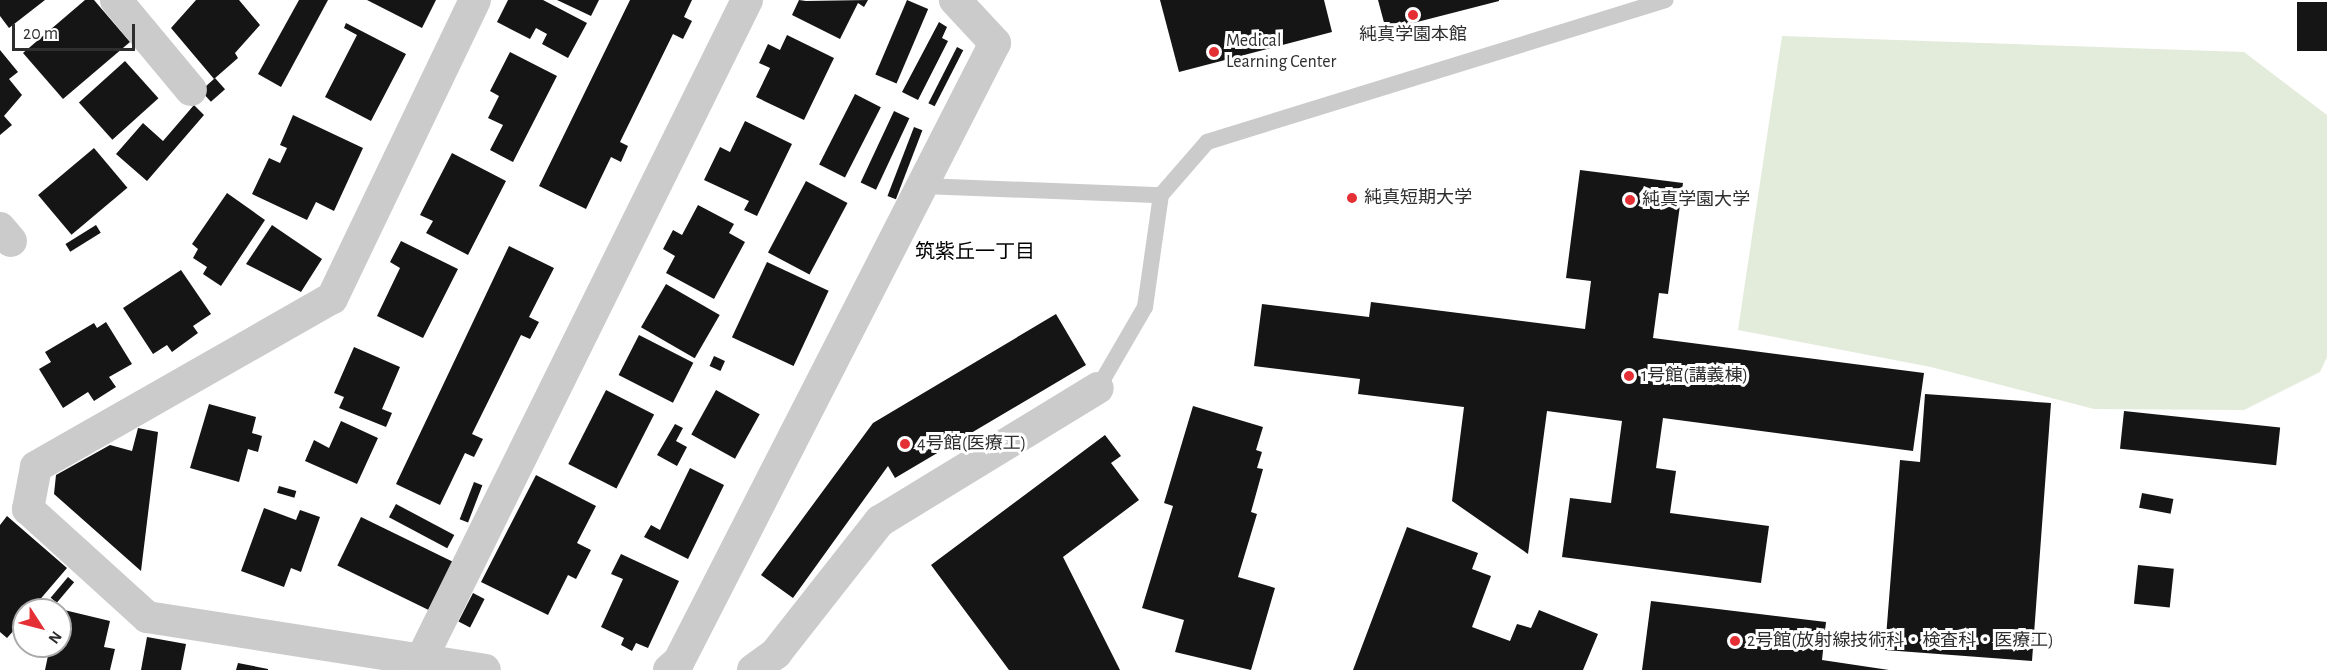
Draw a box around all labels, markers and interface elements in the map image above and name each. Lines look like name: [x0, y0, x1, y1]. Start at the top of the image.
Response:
marker: 純真学園本館: [1406, 8, 1420, 22]
scale bar: [15, 12, 138, 50]
place label: 純真学園本館: [1359, 24, 1467, 46]
text: 20 m: [23, 25, 58, 43]
place label: Medical Learning Center: [1226, 31, 1336, 74]
marker: Medical Learning Center: [1207, 45, 1221, 59]
place label: 純真短期大学: [1364, 187, 1472, 209]
place label: 純真学園大学: [1642, 189, 1750, 211]
marker: 純真短期大学: [1345, 191, 1359, 205]
marker: 純真学園大学: [1623, 193, 1637, 207]
district label: 筑紫丘一丁目: [915, 240, 1035, 264]
place label: 1号館(講義棟): [1641, 365, 1748, 387]
marker: 1号館(講義棟): [1622, 369, 1636, 383]
place label: 4号館(医療工): [917, 433, 1026, 455]
marker: 4号館(医療工): [898, 437, 912, 451]
north arrow: [12, 598, 72, 658]
text: N: [45, 628, 65, 647]
place label: 2号館(放射線技術科・検査科・医療工): [1747, 630, 2054, 652]
marker: 2号館(放射線技術科・検査科・医療工): [1728, 634, 1742, 648]

